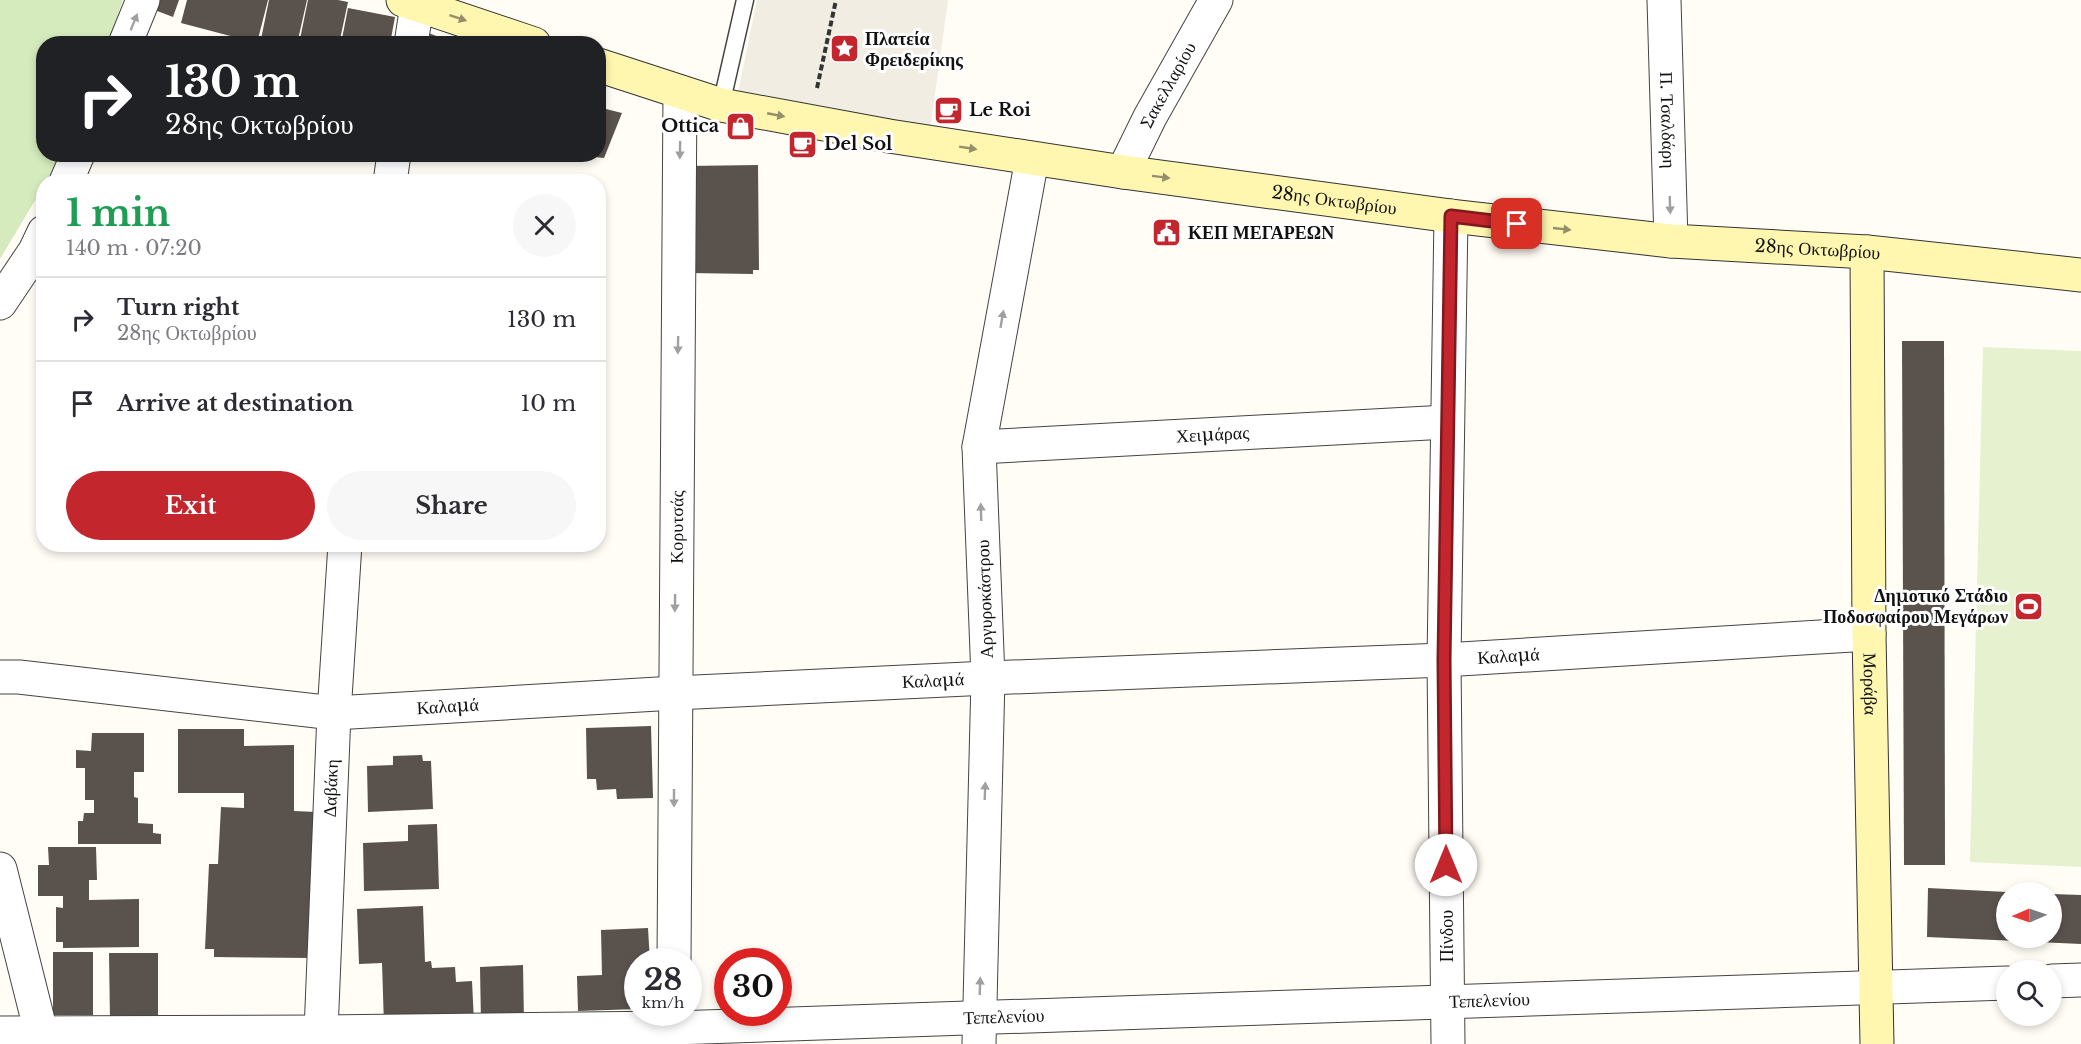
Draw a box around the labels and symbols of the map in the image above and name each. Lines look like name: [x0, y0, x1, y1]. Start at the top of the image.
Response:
one-way arrow: [129, 12, 139, 30]
one-way arrow: [449, 14, 467, 24]
place label: Πλατεία Φρειδερίκης: [865, 28, 963, 71]
place icon: Πλατεία Φρειδερίκης: [828, 33, 860, 65]
street label: Σακελλαρίου: [1135, 38, 1201, 132]
street label: Π. Τσαλδάρη: [1655, 71, 1680, 169]
cafe icon: Le Roi: [932, 94, 964, 126]
place label: Le Roi: [969, 99, 1031, 121]
shop icon: Ottica: [724, 110, 756, 142]
one-way arrow: [766, 111, 785, 120]
place label: Ottica: [661, 115, 720, 137]
cafe icon: Del Sol: [787, 128, 819, 160]
place label: Del Sol: [824, 133, 893, 155]
one-way arrow: [675, 141, 685, 160]
one-way arrow: [958, 144, 977, 153]
one-way arrow: [1151, 172, 1170, 181]
street label: 28ης Οκτωβρίου: [1270, 181, 1398, 220]
one-way arrow: [1665, 196, 1675, 215]
pin: [1491, 198, 1542, 249]
public building icon: ΚΕΠ ΜΕΓΑΡΕΩΝ: [1151, 217, 1183, 249]
place label: ΚΕΠ ΜΕΓΑΡΕΩΝ: [1188, 222, 1334, 244]
one-way arrow: [1553, 224, 1572, 234]
street label: 28ης Οκτωβρίου: [1754, 235, 1882, 264]
one-way arrow: [998, 309, 1007, 328]
one-way arrow: [673, 336, 683, 355]
street label: Χειμάρας: [1175, 422, 1250, 447]
street label: Κορυτσάς: [666, 490, 688, 564]
one-way arrow: [977, 502, 986, 521]
street label: Αργυροκάστρου: [972, 539, 998, 659]
place label: Δημοτικό Στάδιο Ποδοσφαίρου Μεγάρων: [1823, 585, 2008, 628]
sports icon: Δημοτικό Στάδιο Ποδοσφαίρου Μεγάρων: [2013, 590, 2045, 622]
one-way arrow: [671, 594, 680, 613]
street label: Καλαμά: [1477, 643, 1541, 669]
street label: Μοράβα: [1858, 653, 1882, 716]
street label: Καλαμά: [901, 668, 965, 693]
street label: Καλαμά: [416, 693, 480, 719]
street label: Δαβάκη: [319, 759, 343, 818]
one-way arrow: [980, 781, 990, 800]
one-way arrow: [669, 789, 679, 808]
position arrow: [1414, 833, 1478, 897]
north arrow: [1996, 882, 2062, 948]
street label: Πίνδου: [1436, 910, 1458, 962]
speed limit sign: 30: [714, 948, 792, 1026]
one-way arrow: [975, 976, 984, 995]
street label: Τεπελενίου: [1449, 988, 1531, 1013]
street label: Τεπελενίου: [963, 1004, 1045, 1029]

